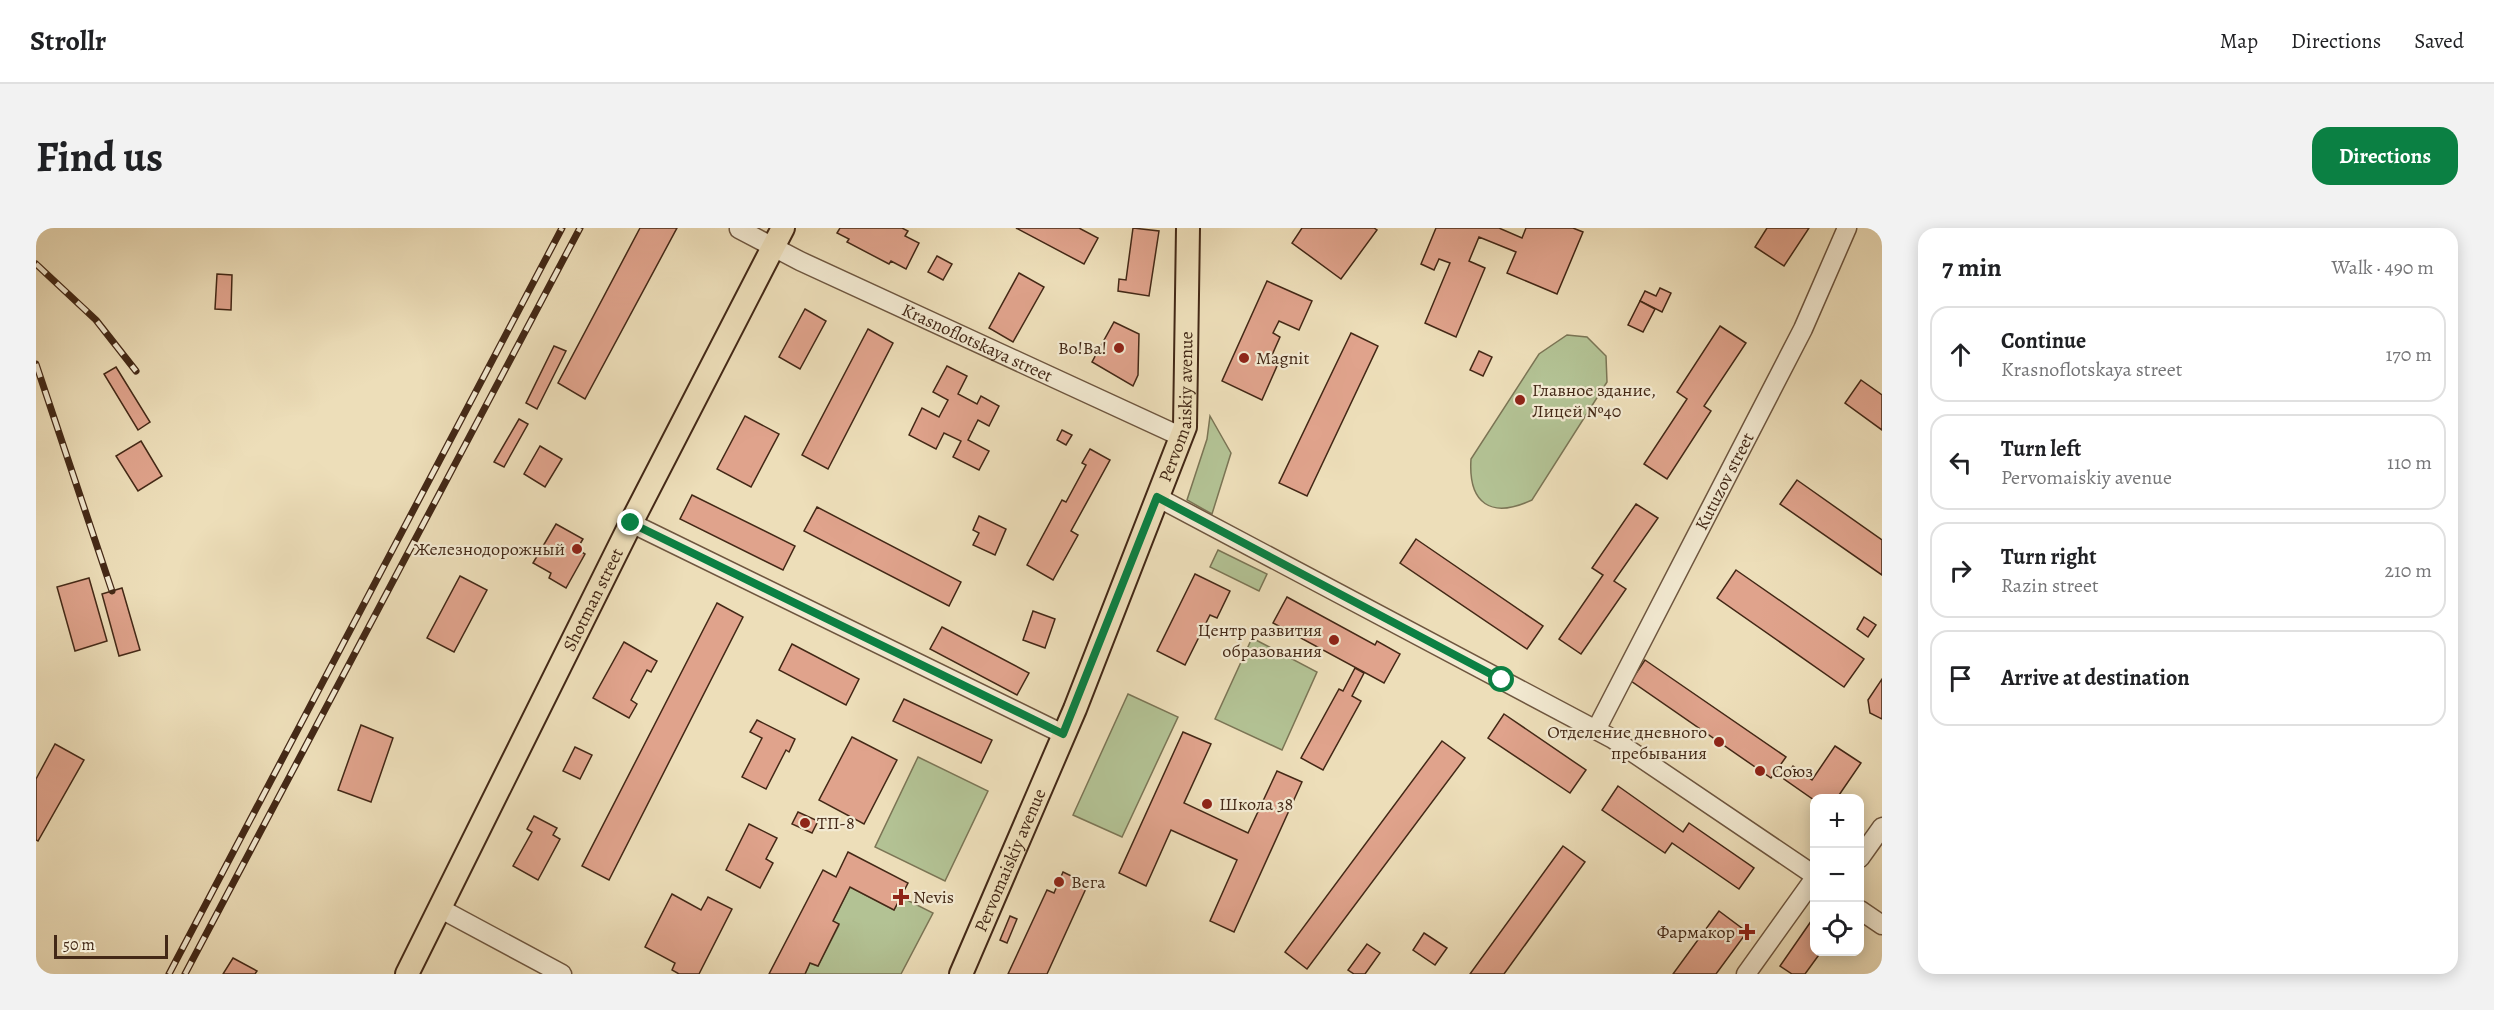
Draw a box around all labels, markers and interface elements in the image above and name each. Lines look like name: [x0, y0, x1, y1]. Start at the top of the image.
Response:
text: Strollr: [30, 22, 106, 60]
text: Map: [2220, 27, 2258, 55]
text: Directions: [2291, 27, 2381, 55]
text: Saved: [2414, 27, 2464, 55]
button: Directions: [2312, 127, 2458, 185]
text: Find us: [36, 128, 163, 185]
text: 7 min: [1942, 250, 2002, 285]
text: Walk · 490 m: [2332, 254, 2434, 281]
street label: Krasnoflotskaya street: [898, 298, 1056, 388]
text: Continue: [2001, 326, 2086, 356]
street label: Pervomaiskiy avenue: [1153, 331, 1198, 486]
place label: Во!Ва!: [1058, 336, 1107, 360]
icon: ahead: [1944, 338, 1977, 371]
marker: Во!Ва!: [1112, 341, 1126, 355]
text: 170 m: [2386, 341, 2432, 368]
place label: Magnit: [1256, 346, 1309, 370]
marker: Magnit: [1237, 351, 1251, 365]
text: Krasnoflotskaya street: [2001, 356, 2182, 383]
place label: Главное здание, Лицей №40: [1532, 378, 1656, 423]
marker: Главное здание, Лицей №40: [1513, 393, 1527, 407]
street label: Kutuzov street: [1689, 428, 1760, 534]
text: Turn left: [2001, 434, 2081, 464]
icon: left: [1944, 446, 1977, 479]
text: 110 m: [2387, 449, 2432, 476]
text: Pervomaiskiy avenue: [2001, 464, 2172, 491]
route end: [617, 509, 643, 535]
place label: Железнодорожный: [414, 537, 565, 561]
marker: Железнодорожный: [570, 542, 584, 556]
text: Turn right: [2001, 542, 2097, 572]
street label: Shotman street: [557, 544, 629, 655]
icon: right: [1944, 554, 1977, 587]
text: 210 m: [2384, 557, 2432, 584]
text: Razin street: [2001, 572, 2099, 599]
place label: Центр развития образования: [1198, 618, 1322, 663]
marker: Центр развития образования: [1327, 633, 1341, 647]
icon: arrive: [1944, 662, 1977, 695]
text: Arrive at destination: [2001, 663, 2190, 693]
route start: [1488, 666, 1514, 692]
place label: Отделение дневного пребывания: [1547, 720, 1707, 765]
marker: Отделение дневного пребывания: [1712, 735, 1726, 749]
place label: Союз: [1772, 759, 1813, 783]
marker: Союз: [1753, 764, 1767, 778]
street label: Pervomaiskiy avenue: [969, 785, 1051, 936]
place label: Школа 38: [1219, 792, 1293, 816]
map controls: [1810, 794, 1864, 956]
button: +: [1810, 794, 1864, 848]
marker: Школа 38: [1200, 797, 1214, 811]
place label: ТП-8: [817, 811, 855, 835]
marker: ТП-8: [798, 816, 812, 830]
button: −: [1810, 848, 1864, 902]
place label: Вега: [1071, 870, 1106, 894]
marker: Вега: [1052, 875, 1066, 889]
place label: Nevis: [913, 885, 954, 909]
marker: Nevis: [894, 890, 908, 904]
button: locate: [1810, 902, 1864, 956]
place label: Фармакор: [1657, 920, 1735, 944]
marker: Фармакор: [1740, 925, 1754, 939]
scale bar: [54, 932, 168, 960]
text: 50 m: [63, 934, 95, 956]

